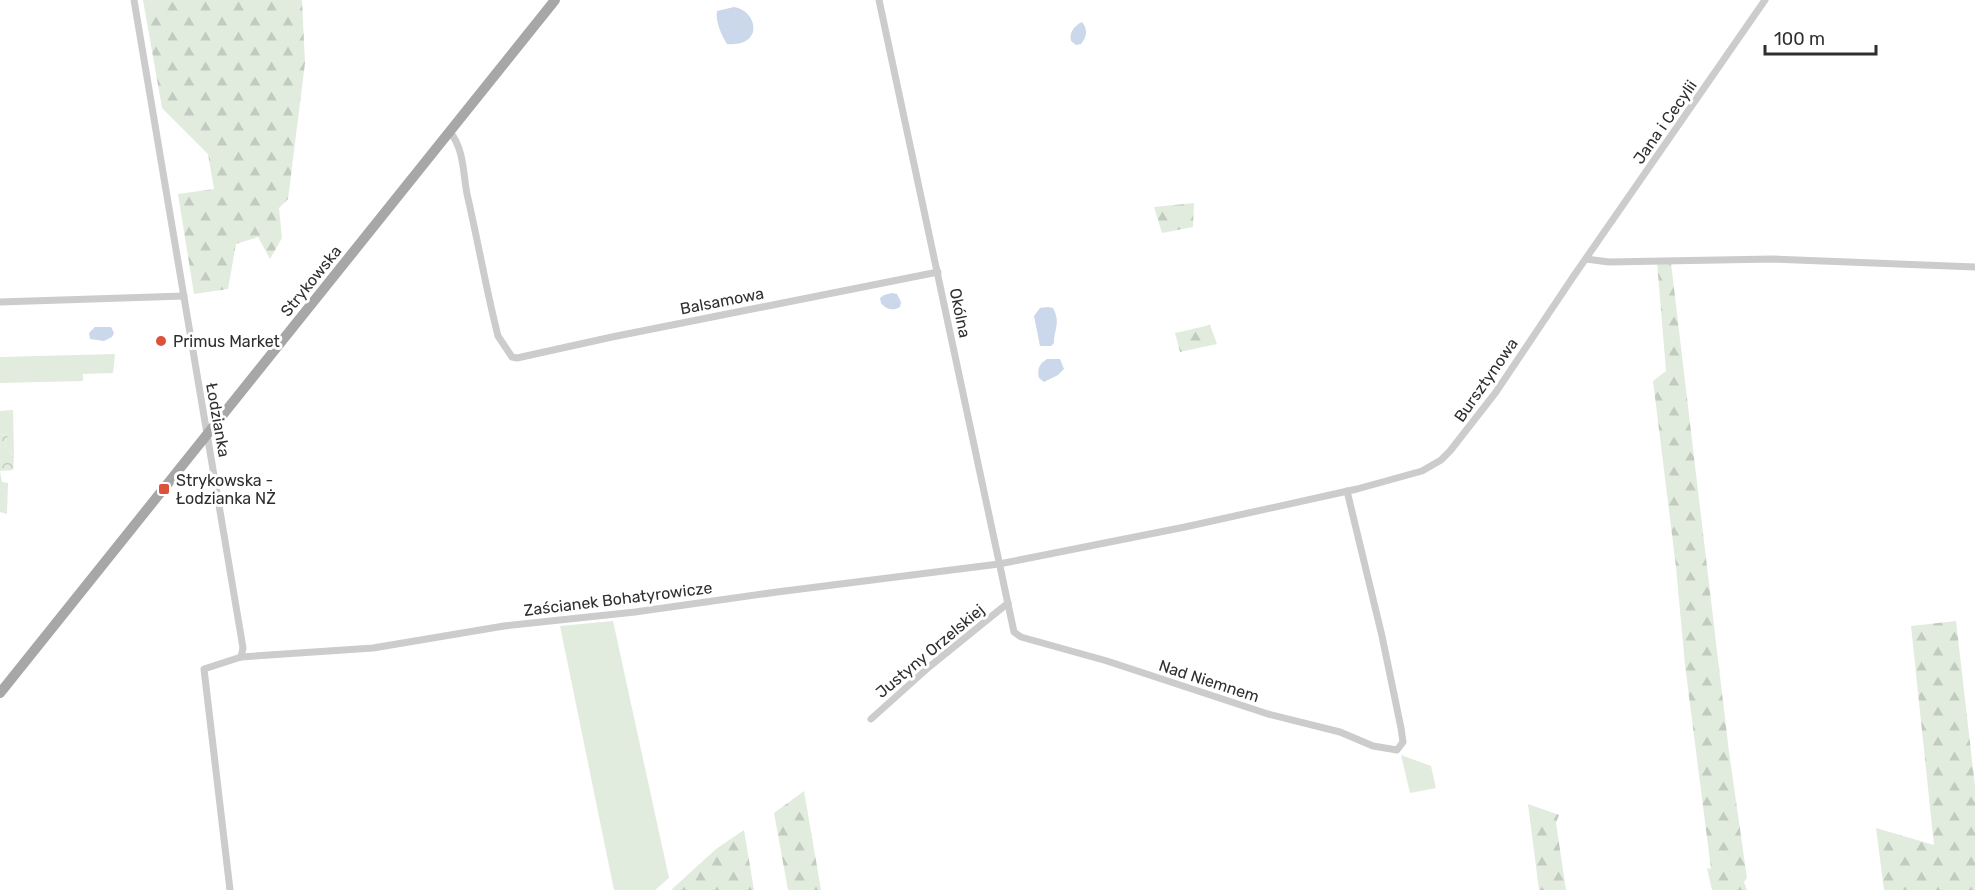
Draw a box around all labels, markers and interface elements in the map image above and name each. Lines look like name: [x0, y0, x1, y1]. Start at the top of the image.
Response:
scale bar: [1765, 18, 1876, 56]
text: 100 m: [1774, 28, 1825, 50]
street label: Jana i Cecylii: [1629, 76, 1701, 168]
street label: Strykowska: [277, 242, 345, 320]
street label: Balsamowa: [678, 284, 766, 318]
street label: Okólna: [945, 286, 975, 340]
place label: Primus Market: [173, 332, 280, 351]
marker: Primus Market: [154, 334, 168, 348]
street label: Bursztynowa: [1450, 334, 1522, 426]
street label: Łodzianka: [202, 381, 234, 459]
place label: Strykowska - Łodzianka NŻ: [176, 471, 276, 508]
marker: Strykowska - Łodzianka NŻ: [157, 482, 171, 496]
street label: Zaścianek Bohatyrowicze: [523, 578, 713, 620]
street label: Justyny Orzelskiej: [872, 600, 988, 702]
street label: Nad Niemnem: [1156, 656, 1262, 706]

